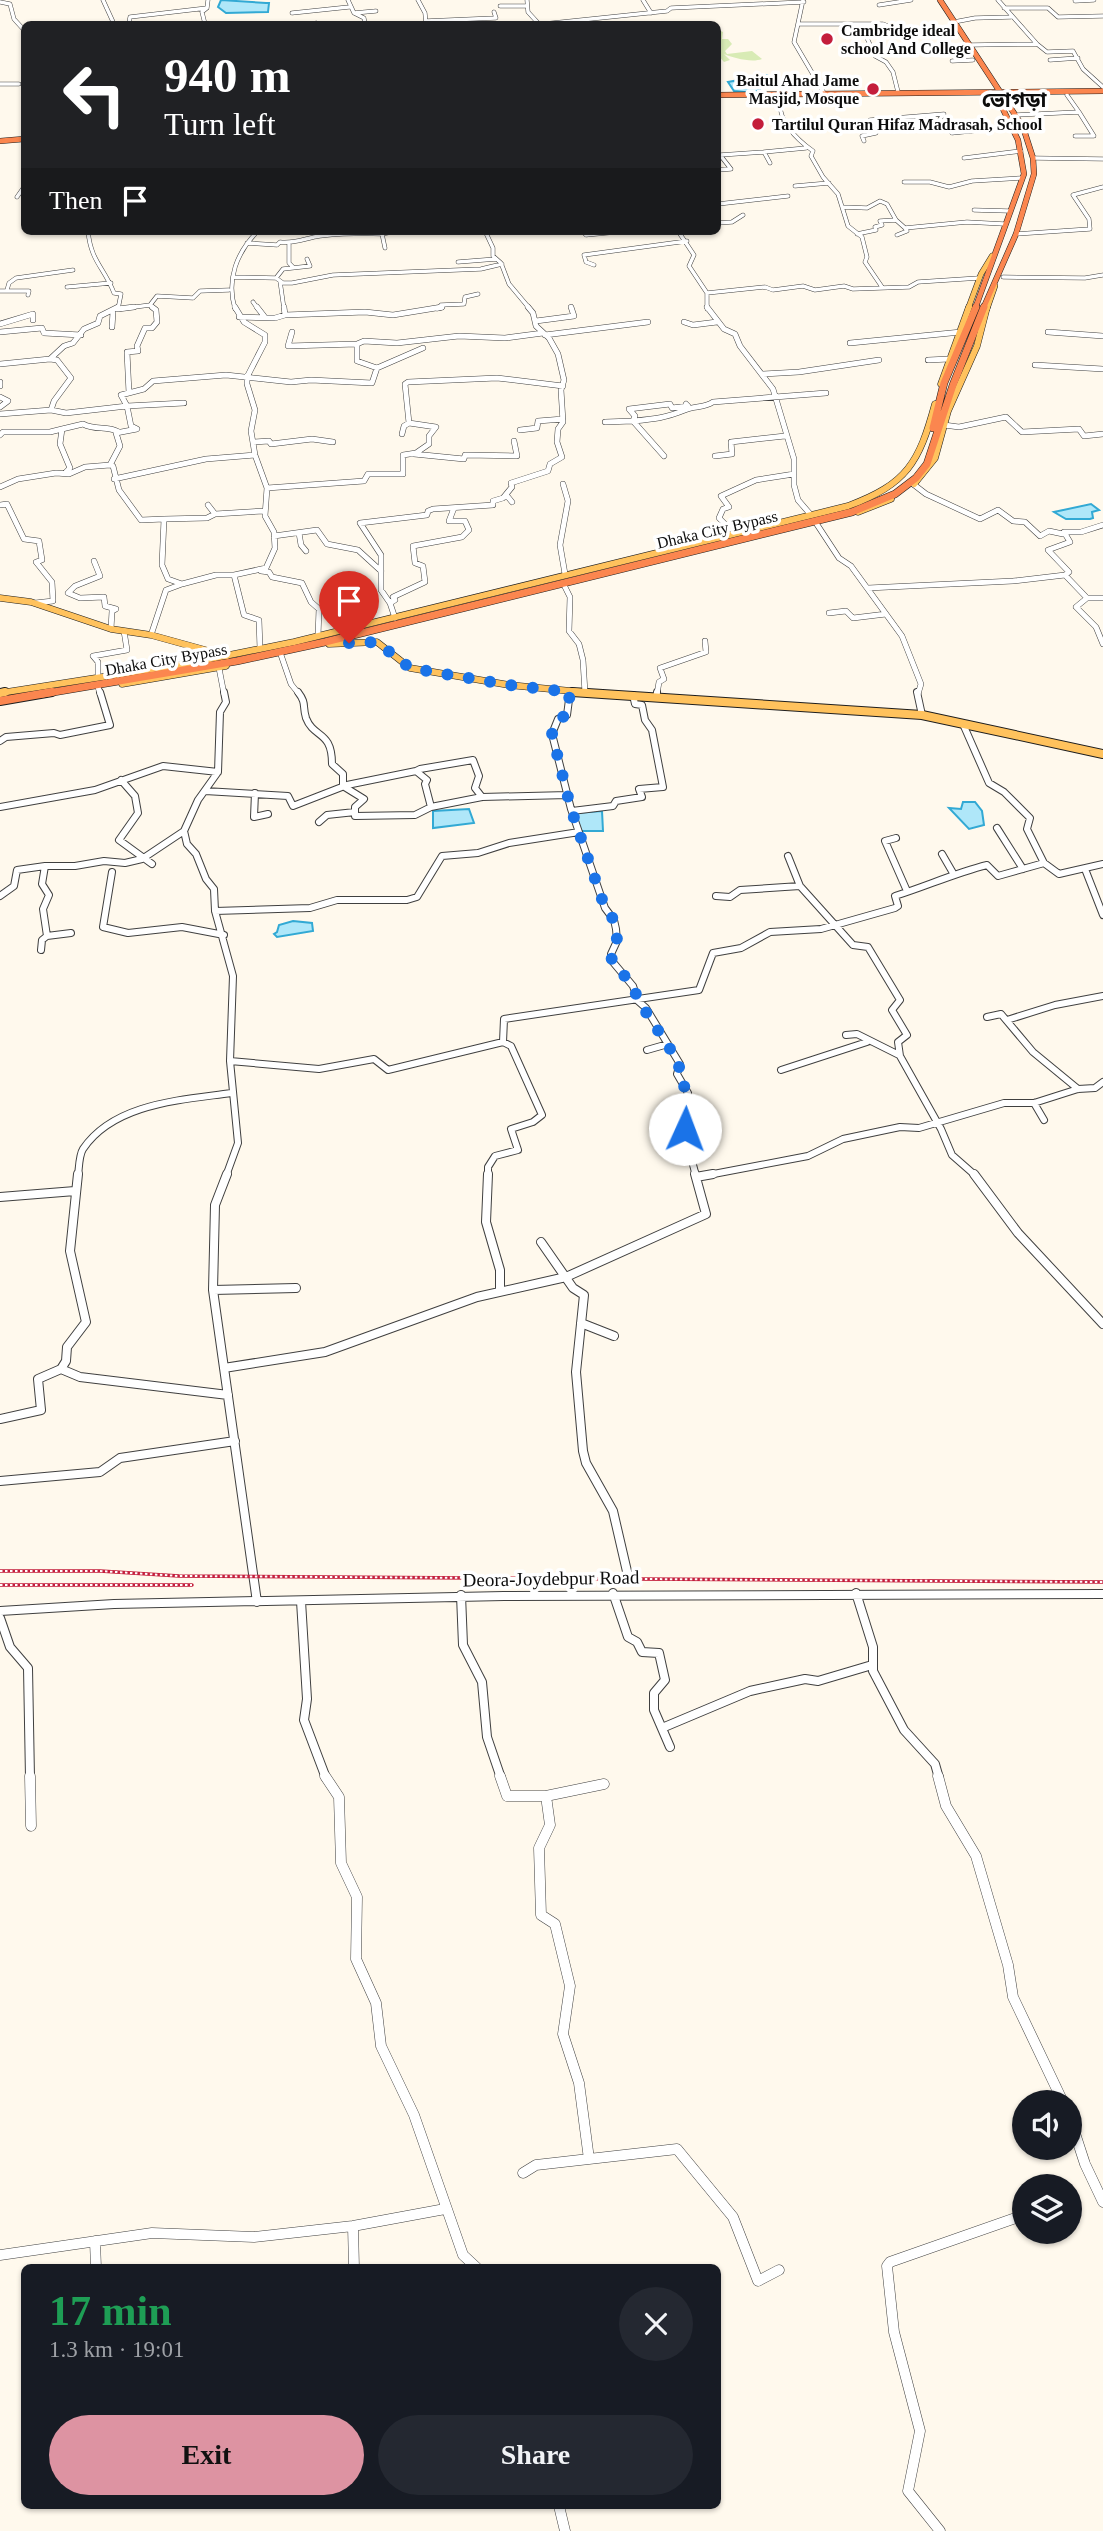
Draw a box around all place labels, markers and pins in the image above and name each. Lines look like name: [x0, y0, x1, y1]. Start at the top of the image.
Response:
place label: Cambridge ideal school And College: [841, 22, 971, 58]
marker: Cambridge ideal school And College: [819, 31, 835, 47]
place label: Baitul Ahad Jame Masjid, Mosque: [736, 72, 859, 108]
marker: Baitul Ahad Jame Masjid, Mosque: [865, 81, 881, 97]
marker: Tartilul Quran Hifaz Madrasah, School: [750, 116, 766, 132]
place label: Tartilul Quran Hifaz Madrasah, School: [772, 116, 1043, 133]
pin: [319, 571, 379, 643]

